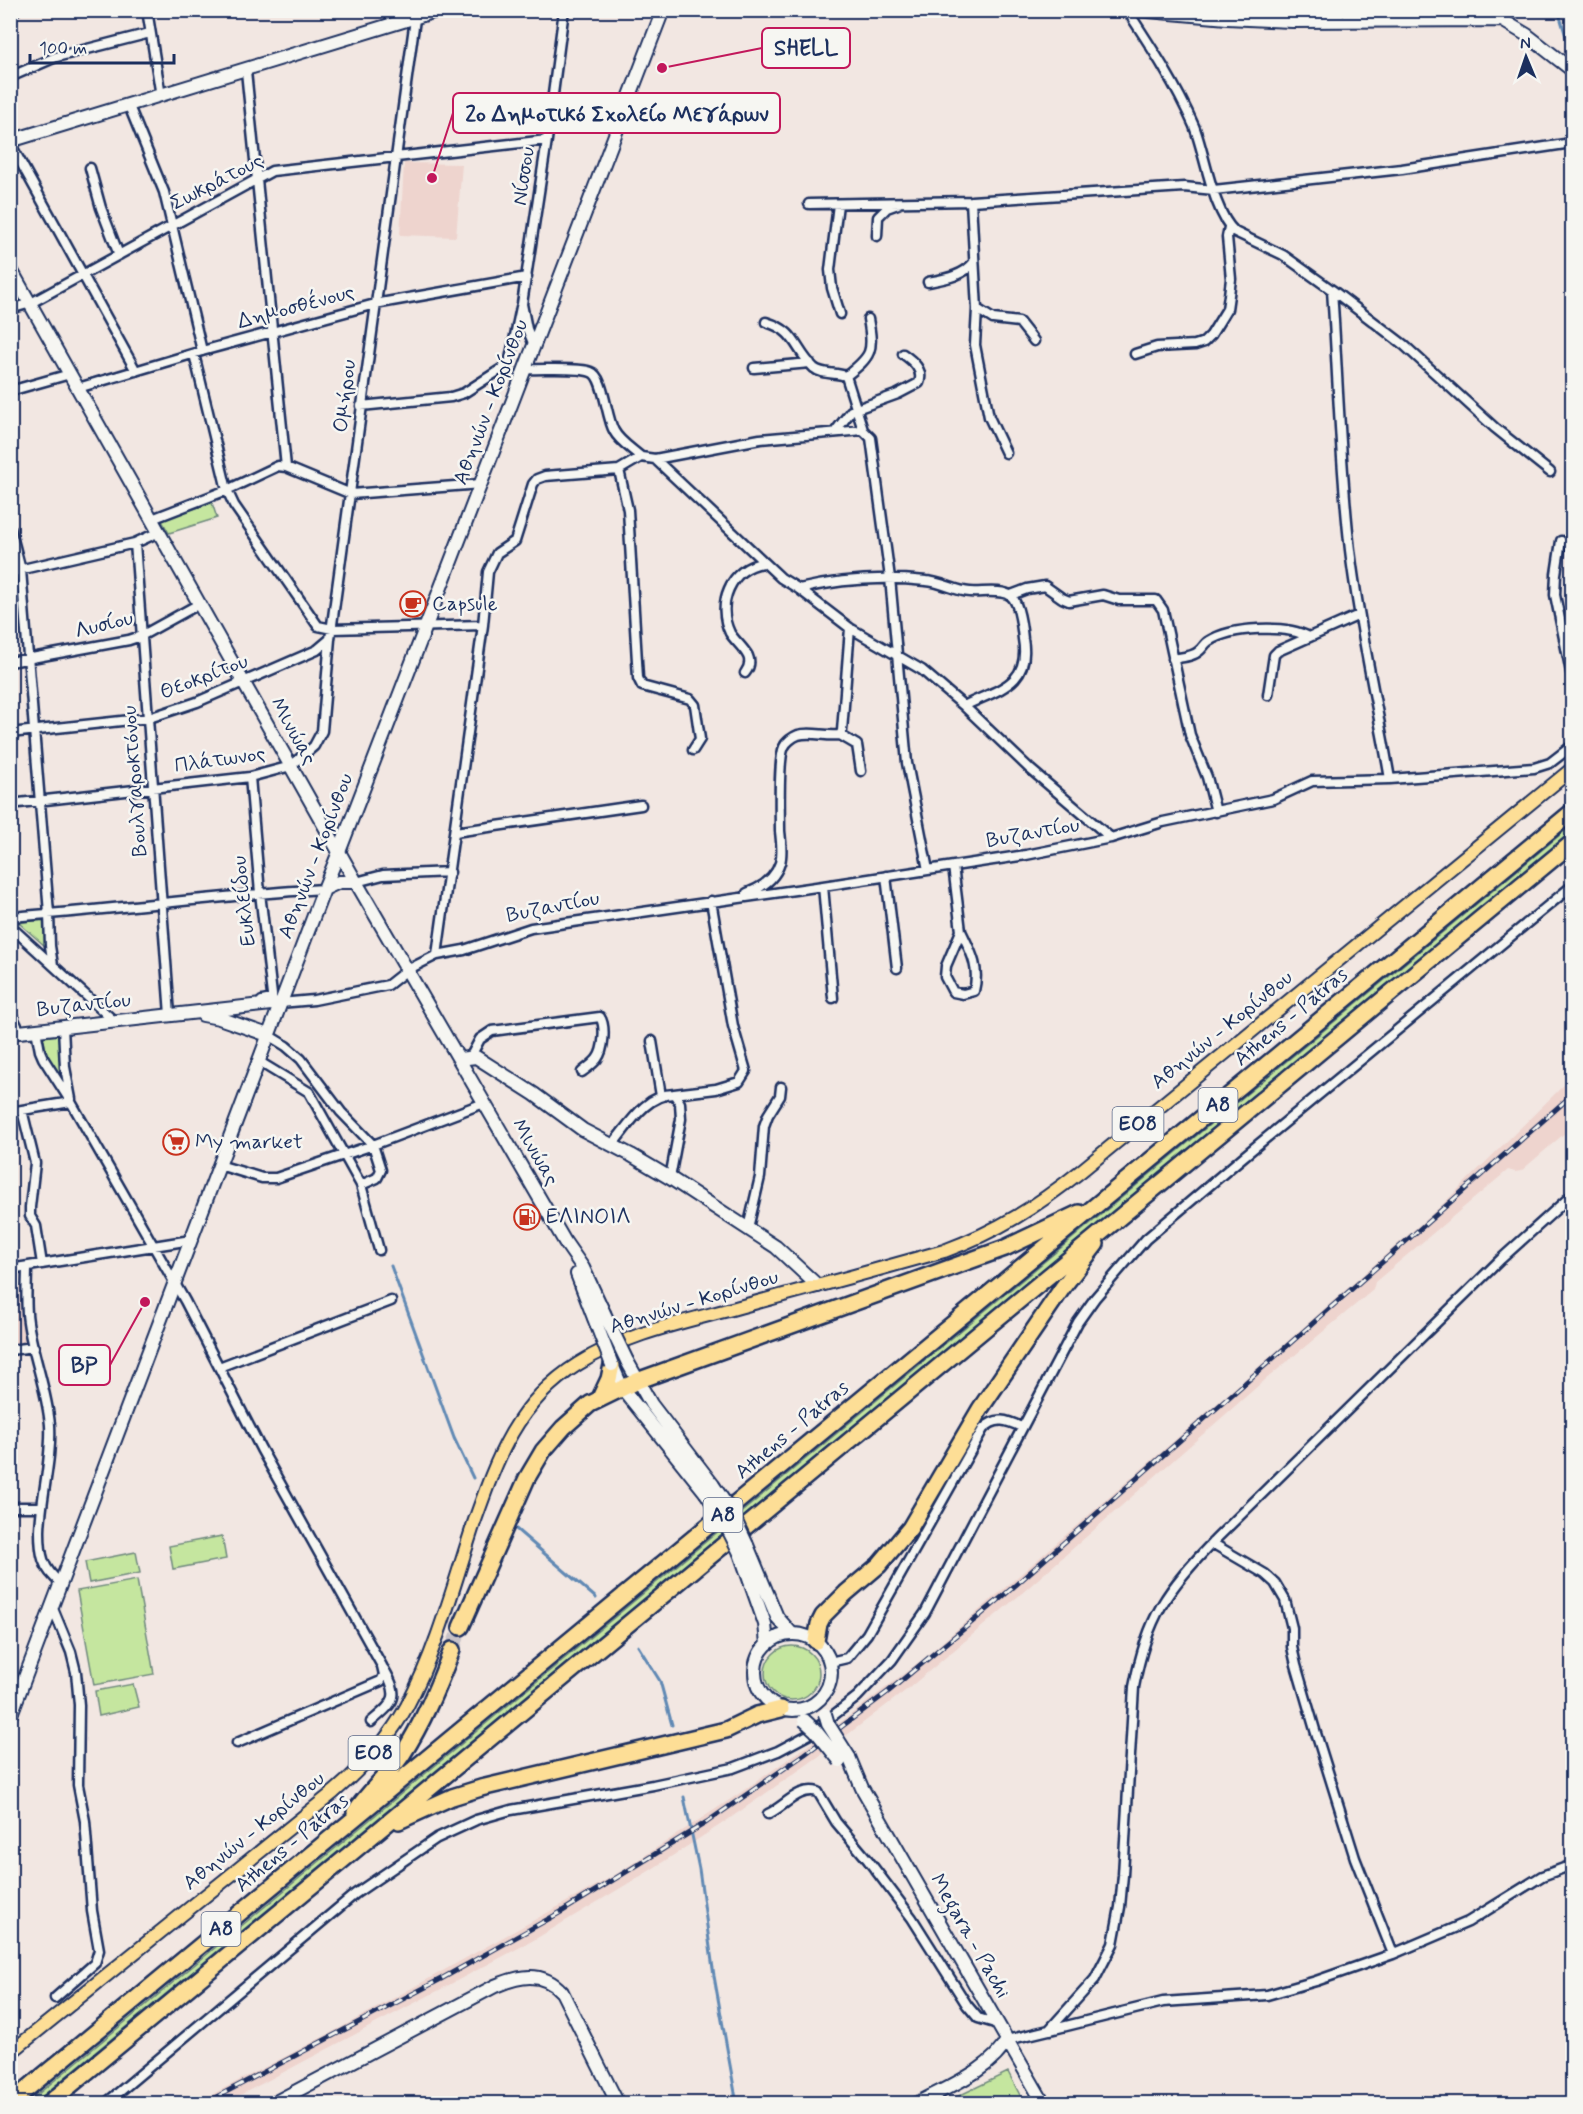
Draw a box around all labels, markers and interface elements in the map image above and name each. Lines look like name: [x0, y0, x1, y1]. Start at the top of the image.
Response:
scale bar: [30, 27, 174, 65]
north arrow: [1496, 27, 1556, 87]
callout: SHELL: [762, 28, 850, 68]
text: N: [1520, 33, 1531, 54]
text: SHELL: [774, 35, 838, 63]
text: 100 m: [39, 37, 87, 61]
callout: 2ο Δημοτικό Σχολείο Μεγάρων: [453, 93, 780, 133]
text: 2ο Δημοτικό Σχολείο Μεγάρων: [465, 101, 769, 129]
street label: Νίσσου: [506, 145, 542, 207]
street label: Σωκράτους: [166, 147, 268, 217]
street label: Δημοσθένους: [234, 277, 358, 336]
street label: Αθηνών - Κορίνθου: [447, 315, 535, 489]
street label: Ομήρου: [327, 358, 363, 434]
cafe icon: Capsule: [398, 589, 428, 619]
place label: Capsule: [432, 590, 498, 618]
street label: Λυσίου: [72, 604, 136, 646]
street label: Θεοκρίτου: [156, 647, 252, 707]
street label: Μινώας: [263, 692, 323, 770]
street label: Βουλγαροκτόνου: [116, 704, 154, 858]
street label: Πλάτωνος: [173, 740, 267, 780]
street label: Αθηνών - Κορίνθου: [272, 769, 360, 943]
street label: Βυζαντίου: [984, 811, 1082, 855]
street label: Ευκλείδου: [225, 854, 263, 948]
street label: Βυζαντίου: [504, 884, 602, 930]
street label: Athens - Patras: [1228, 961, 1354, 1073]
street label: Αθηνών - Κορίνθου: [1145, 964, 1299, 1096]
street label: Βυζαντίου: [36, 986, 132, 1024]
road number: Α8: [1198, 1088, 1238, 1122]
road number: ΕΟ8: [1112, 1107, 1164, 1141]
street label: Μινώας: [504, 1113, 566, 1191]
supermarket icon: My market: [161, 1127, 191, 1157]
place label: My market: [195, 1128, 303, 1156]
fuel station icon: ΕΛΙΝΟΙΛ: [512, 1202, 542, 1232]
place label: ΕΛΙΝΟΙΛ: [546, 1203, 630, 1231]
street label: Αθηνών - Κορίνθου: [606, 1263, 782, 1341]
callout: BP: [59, 1345, 110, 1385]
text: BP: [71, 1353, 98, 1381]
street label: Athens - Patras: [729, 1374, 855, 1486]
road number: Α8: [704, 1498, 742, 1532]
road number: ΕΟ8: [348, 1736, 400, 1770]
street label: Αθηνών - Κορίνθου: [177, 1765, 331, 1897]
street label: Athens - Patras: [229, 1787, 355, 1899]
street label: Megara - Pachi: [921, 1869, 1017, 2005]
road number: Α8: [202, 1912, 240, 1946]

